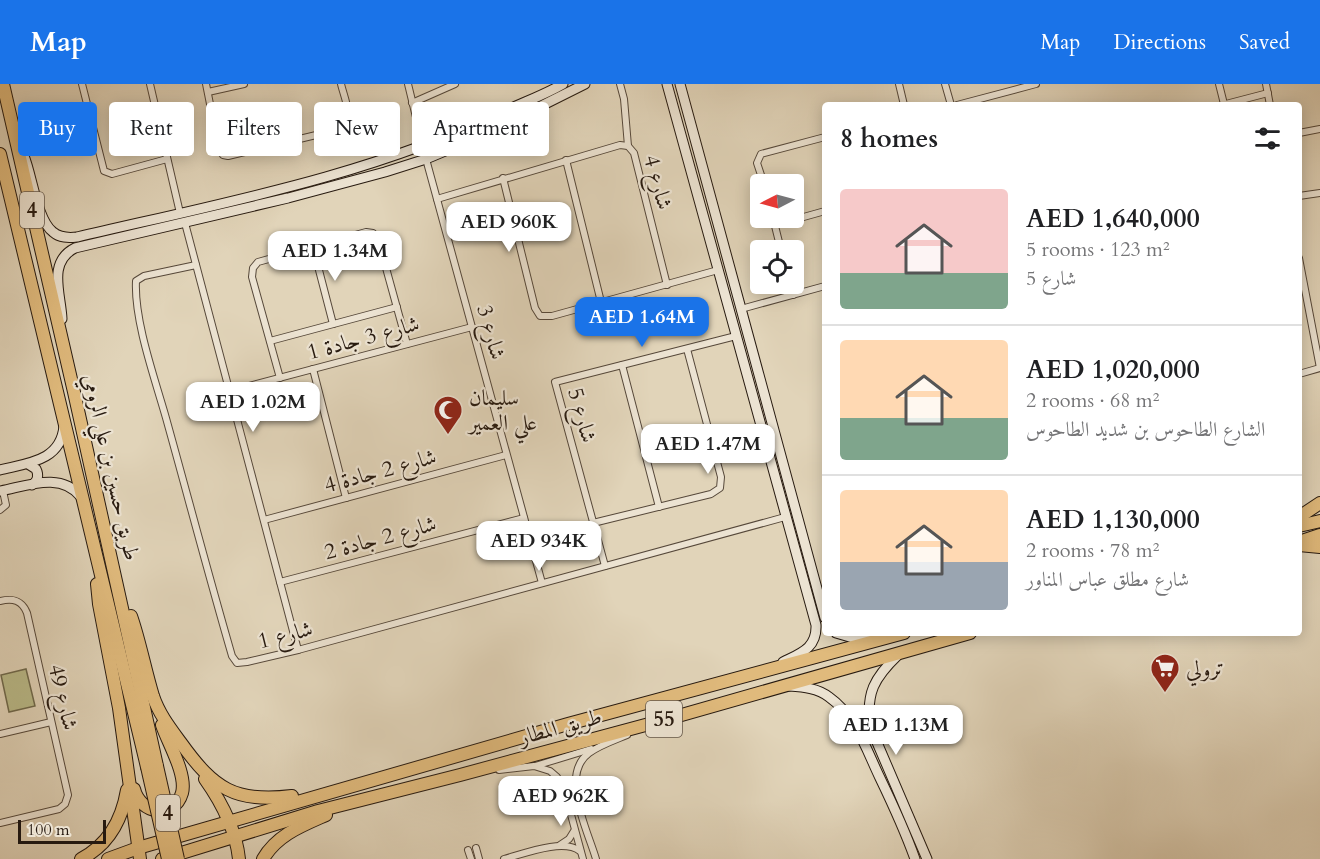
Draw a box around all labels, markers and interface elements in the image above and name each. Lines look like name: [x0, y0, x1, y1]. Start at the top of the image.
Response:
text: Map: [30, 23, 87, 61]
text: Map: [1040, 28, 1080, 57]
text: Directions: [1113, 28, 1206, 57]
text: Saved: [1239, 28, 1290, 57]
chip: Buy: [18, 102, 97, 156]
chip: Rent: [109, 102, 194, 156]
chip: Filters: [206, 102, 302, 156]
chip: New: [314, 102, 400, 156]
chip: Apartment: [412, 102, 549, 156]
text: 8 homes: [840, 121, 938, 156]
icon: filters: [1251, 122, 1284, 155]
street label: شارع 4: [633, 152, 680, 214]
north arrow: [750, 174, 804, 228]
map controls: [750, 174, 804, 294]
road number: 4: [20, 192, 44, 228]
text: AED 1,640,000: [1026, 201, 1200, 236]
pin: AED 960K: [447, 202, 571, 253]
text: AED 960K: [460, 208, 558, 235]
icon: home: [888, 213, 960, 285]
pin: AED 1.34M: [266, 231, 404, 282]
text: 5 rooms · 123 m²: [1026, 236, 1170, 263]
text: AED 1.34M: [282, 237, 388, 264]
button: locate: [750, 240, 804, 294]
text: شارع 5: [1026, 265, 1076, 292]
pin: AED 1.64M: [573, 297, 711, 348]
street label: شارع 3: [466, 302, 513, 364]
text: AED 1.64M: [589, 303, 695, 330]
street label: شارع 3 جادة 1: [304, 309, 423, 370]
text: AED 1,020,000: [1026, 352, 1200, 387]
icon: home: [888, 364, 960, 436]
street label: طريق حسين بن علي الرومي: [69, 371, 147, 565]
pin: AED 1.02M: [184, 382, 322, 433]
place label: سليمان علي العمير: [467, 383, 537, 444]
street label: شارع 5: [557, 385, 604, 447]
text: 2 rooms · 68 m²: [1026, 387, 1159, 414]
text: AED 1.02M: [200, 388, 306, 415]
mosque icon: سليمان علي العمير: [432, 394, 464, 436]
text: الشارع الطاحوس بن شديد الطاحوس: [1026, 416, 1265, 443]
pin: AED 1.47M: [639, 424, 777, 475]
text: AED 1.47M: [655, 430, 761, 457]
street label: شارع 2 جادة 4: [321, 442, 440, 503]
text: AED 1,130,000: [1026, 502, 1200, 537]
street label: شارع 2 جادة 2: [321, 509, 440, 570]
icon: home: [888, 514, 960, 586]
pin: AED 934K: [477, 521, 601, 572]
text: AED 934K: [490, 527, 588, 554]
text: 2 rooms · 78 m²: [1026, 537, 1159, 564]
text: شارع مطلق عباس المناور: [1026, 566, 1189, 593]
street label: شارع 1: [255, 614, 316, 659]
supermarket icon: ترولي: [1149, 652, 1181, 694]
place label: ترولي: [1186, 654, 1224, 687]
street label: شارع 49: [38, 661, 85, 734]
road number: 55: [646, 701, 682, 737]
street label: طريق المطار: [514, 702, 605, 753]
pin: AED 1.13M: [827, 705, 965, 756]
text: AED 1.13M: [843, 711, 949, 738]
pin: AED 962K: [499, 776, 623, 827]
text: AED 962K: [512, 782, 610, 809]
road number: 4: [156, 795, 180, 831]
scale bar: [18, 817, 106, 844]
text: 100 m: [27, 819, 69, 841]

